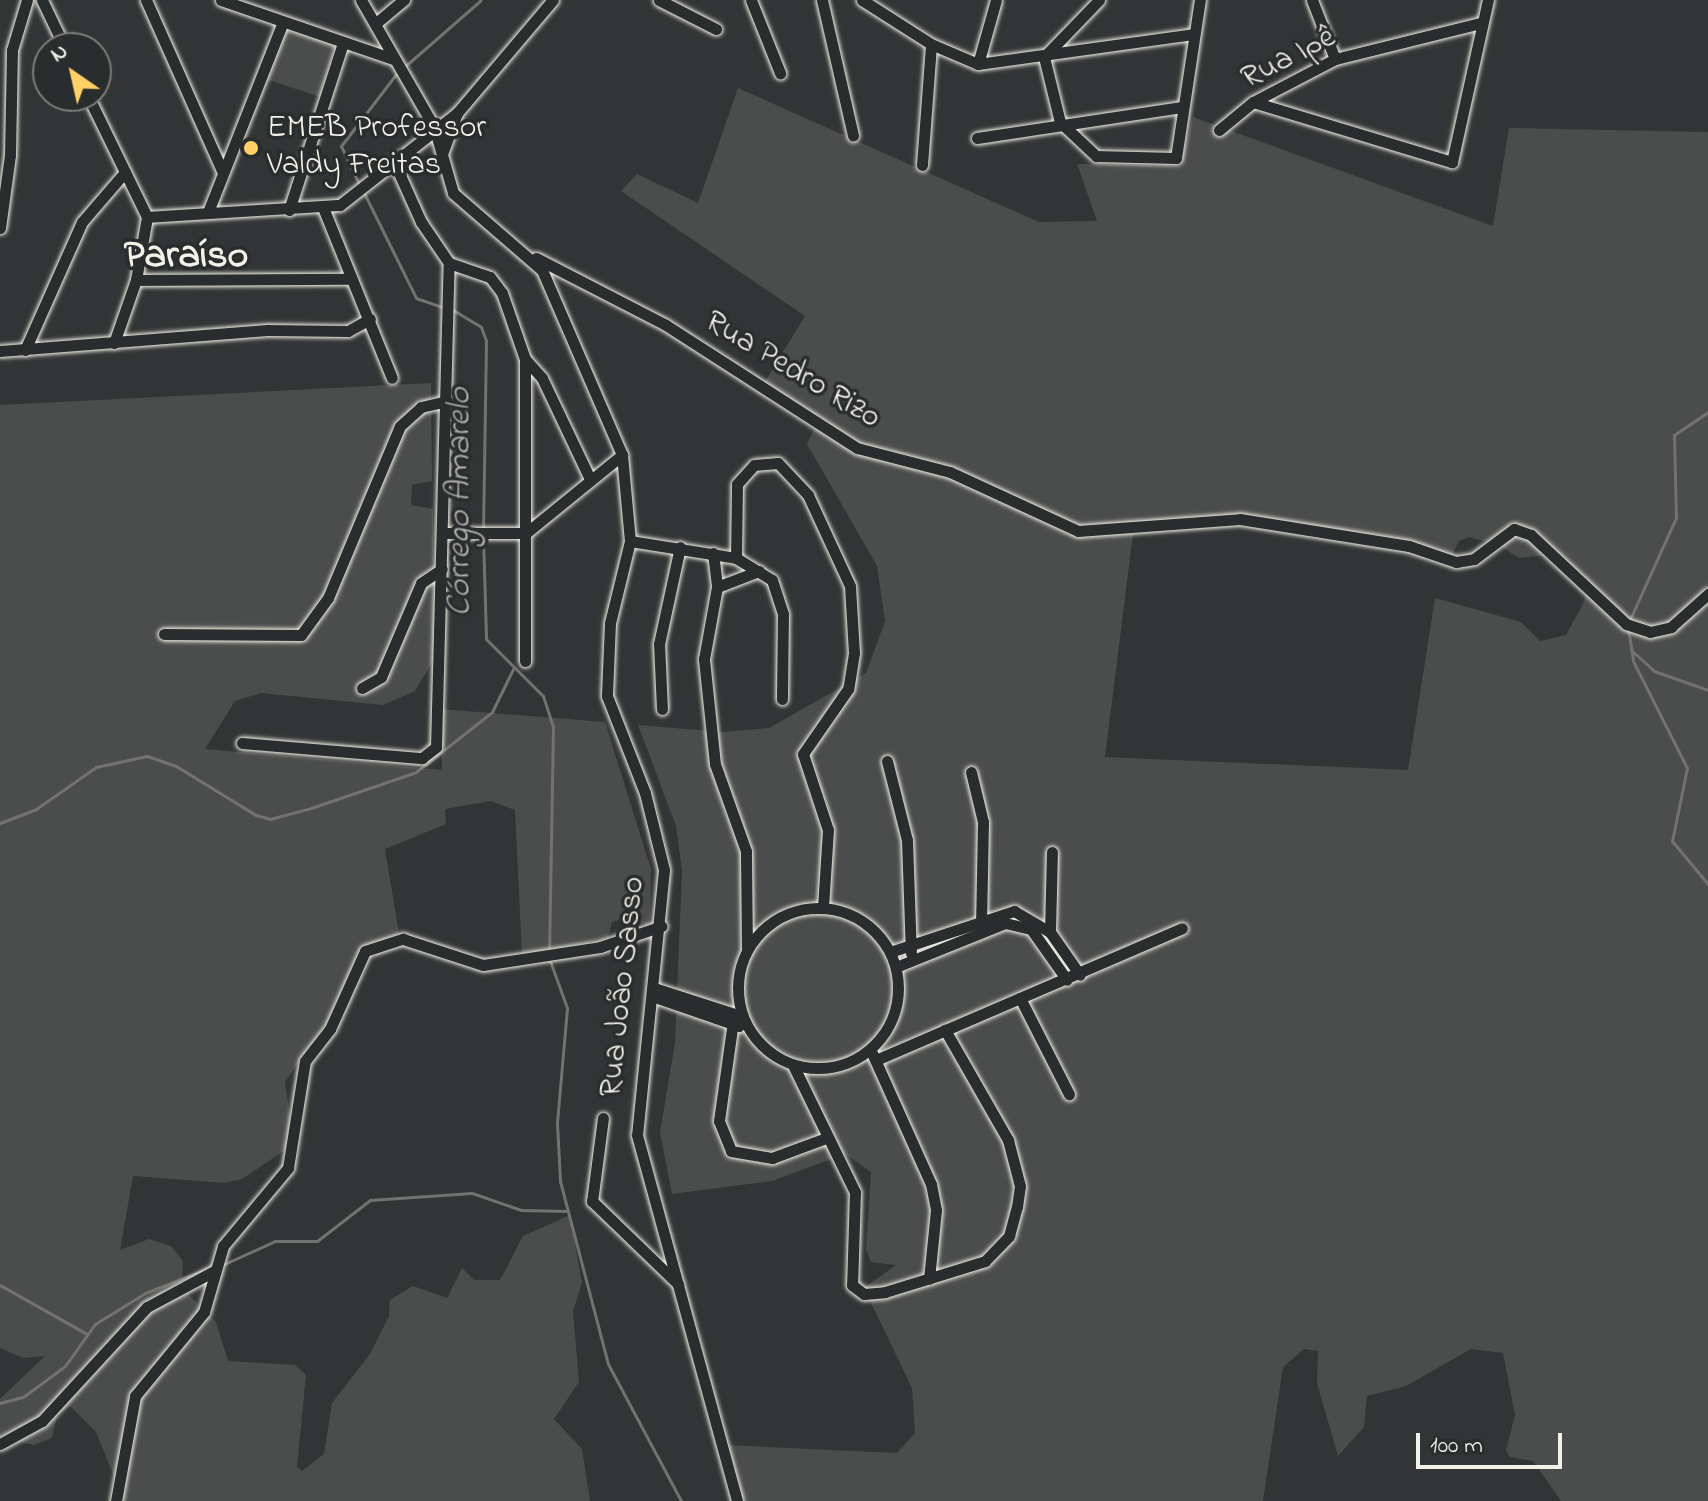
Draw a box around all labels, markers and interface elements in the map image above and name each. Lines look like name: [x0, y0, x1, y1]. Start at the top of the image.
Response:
street label: Rua Ipê: [1236, 19, 1342, 99]
north arrow: [32, 32, 112, 112]
text: N: [45, 36, 75, 71]
place label: EMEB Professor Valdy Freitas: [267, 111, 486, 186]
marker: EMEB Professor Valdy Freitas: [242, 139, 260, 157]
district label: Paraíso: [124, 233, 248, 281]
street label: Rua Pedro Rizo: [697, 304, 887, 438]
water label: Córrego Amarelo: [441, 388, 481, 616]
street label: Rua João Sasso: [593, 875, 655, 1099]
scale bar: [1420, 1417, 1566, 1467]
text: 100 m: [1430, 1429, 1483, 1464]

